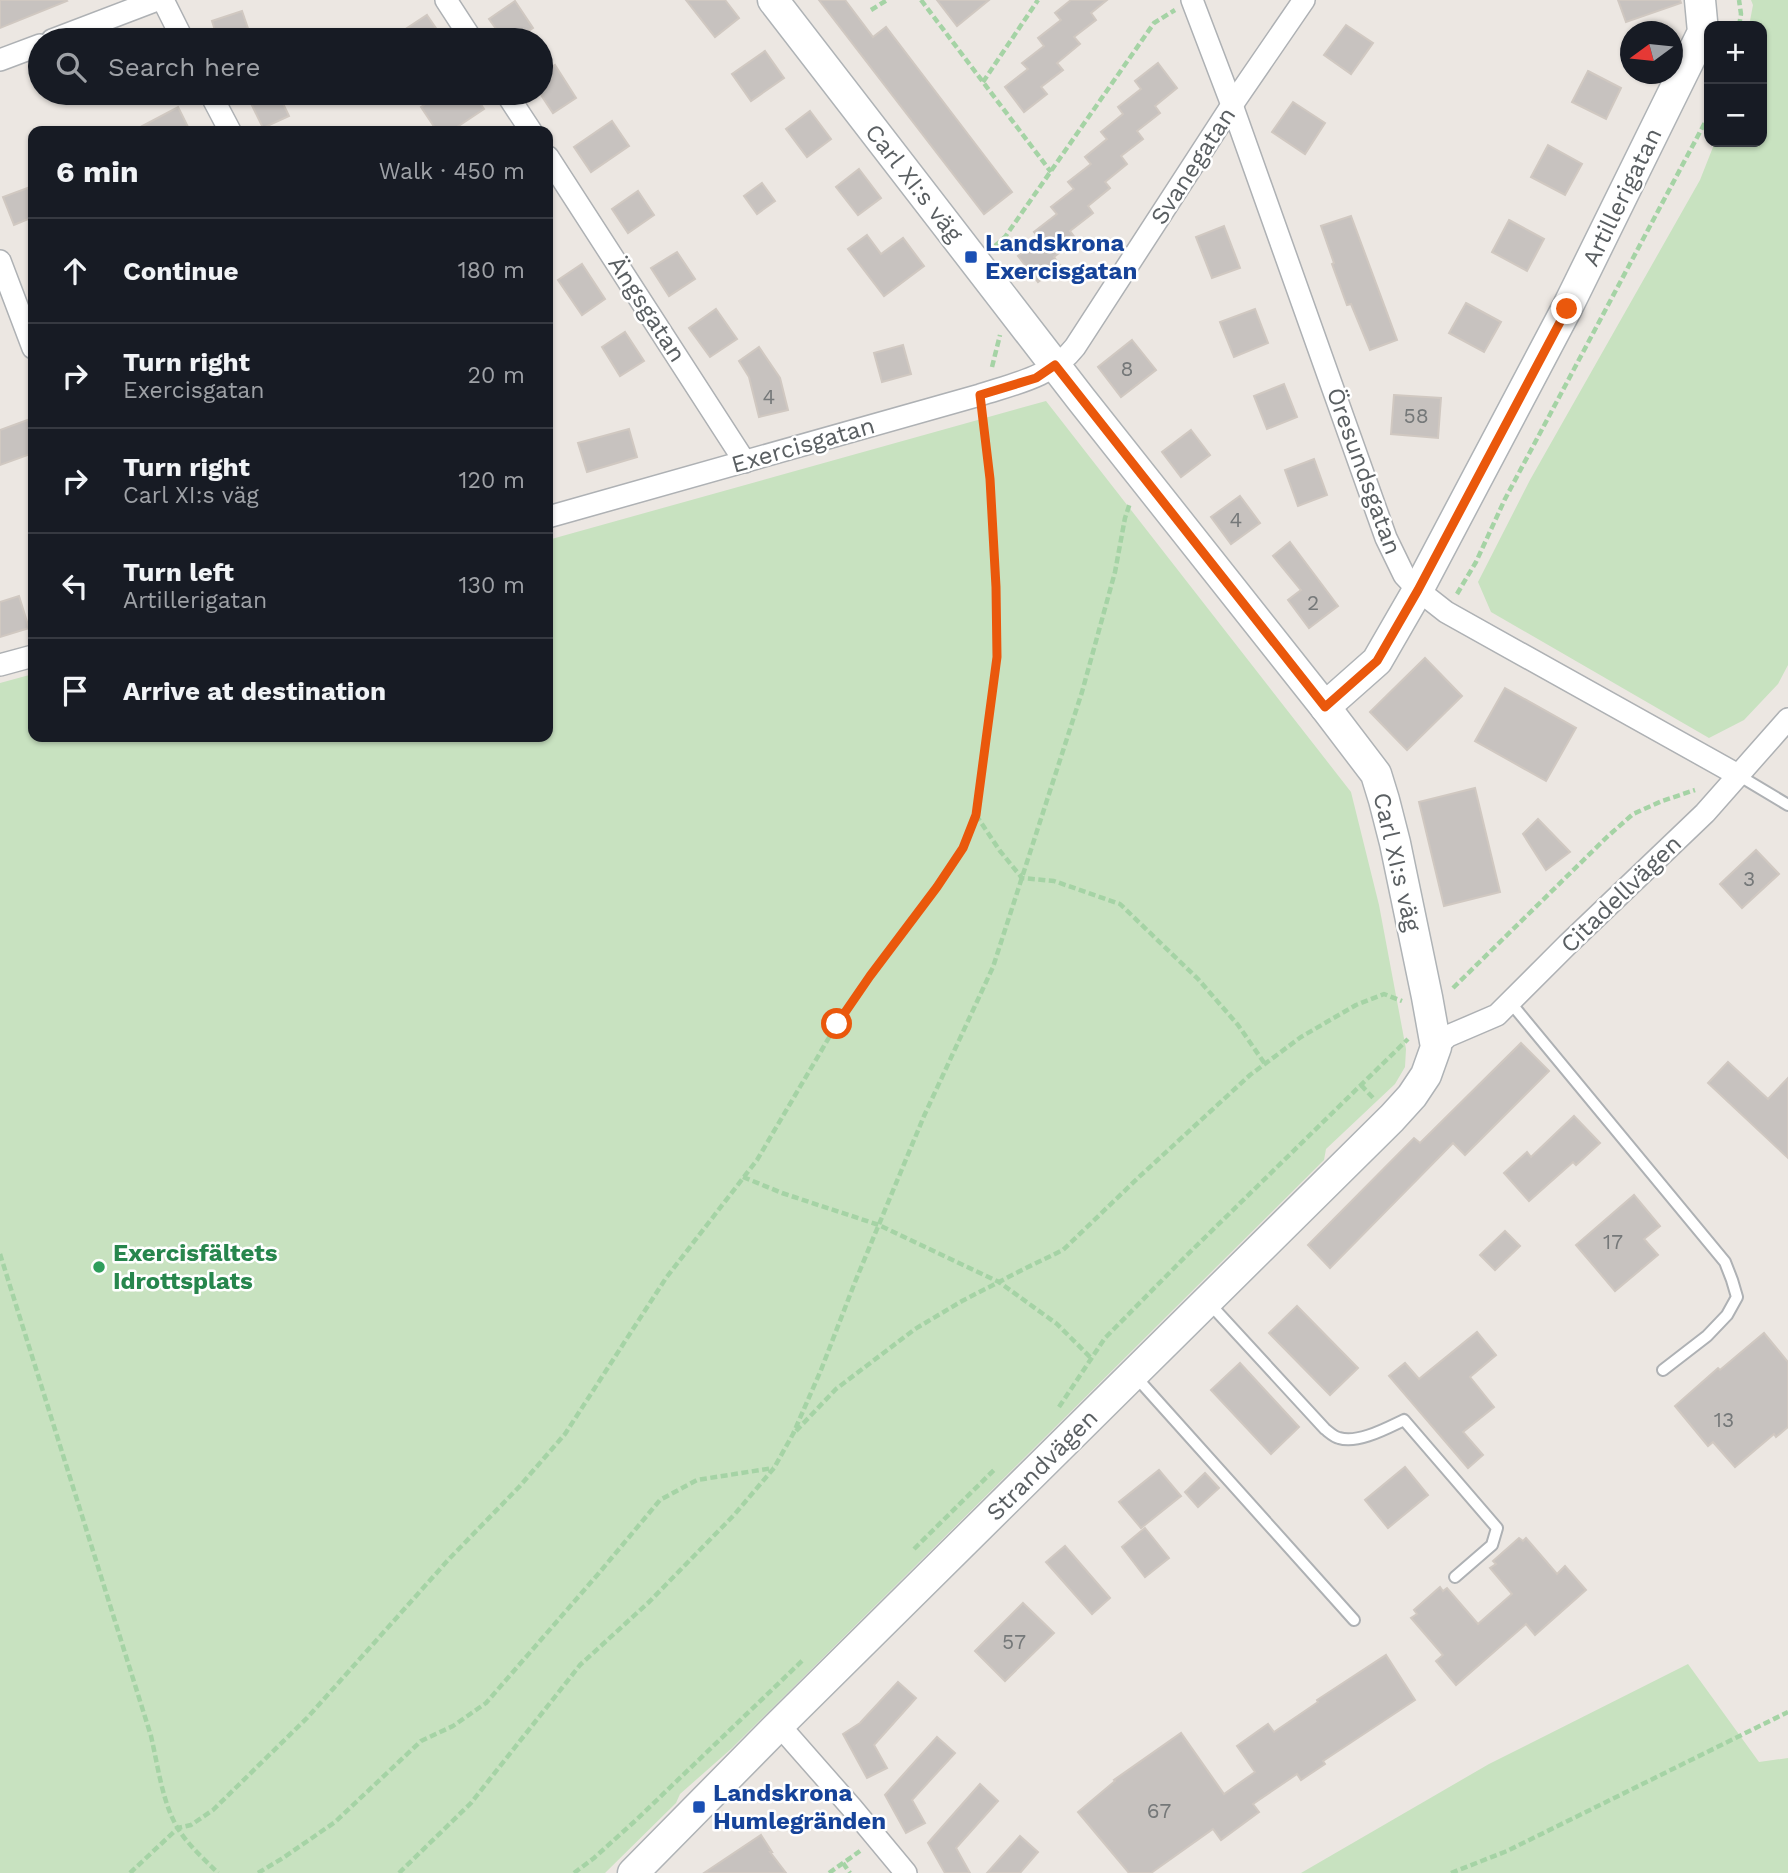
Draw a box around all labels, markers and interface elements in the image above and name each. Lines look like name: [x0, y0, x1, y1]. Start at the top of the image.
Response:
north arrow: [1620, 21, 1683, 84]
map controls: [1704, 21, 1767, 147]
button: +: [1704, 21, 1767, 84]
search box: [28, 28, 553, 105]
icon: search: [52, 48, 90, 86]
text: Search here: [108, 52, 260, 82]
button: −: [1704, 84, 1767, 147]
street label: Svanegatan: [1145, 102, 1241, 230]
street label: Carl XI:s väg: [859, 119, 969, 248]
street label: Artillerigatan: [1576, 123, 1668, 271]
text: 6 min: [56, 154, 139, 189]
text: Walk · 450 m: [379, 158, 525, 185]
place label: Landskrona Exercisgatan: [985, 229, 1137, 285]
marker: Landskrona Exercisgatan: [963, 249, 979, 265]
street label: Ängsgatan: [602, 251, 692, 367]
icon: ahead: [56, 252, 94, 290]
text: Continue: [123, 256, 239, 286]
text: 180 m: [458, 257, 525, 284]
route end: [1551, 293, 1582, 324]
text: Turn right: [123, 347, 250, 377]
house number: 8: [1121, 356, 1133, 381]
icon: right: [56, 357, 94, 395]
text: 20 m: [468, 362, 525, 389]
text: Exercisgatan: [123, 377, 265, 404]
house number: 4: [763, 384, 775, 409]
street label: Öresundsgatan: [1321, 384, 1407, 558]
house number: 58: [1403, 403, 1429, 428]
street label: Exercisgatan: [728, 411, 878, 479]
text: Turn right: [123, 452, 250, 482]
icon: right: [56, 462, 94, 500]
text: 120 m: [459, 467, 525, 494]
text: Carl XI:s väg: [123, 482, 259, 509]
house number: 4: [1230, 507, 1242, 532]
text: Turn left: [123, 557, 234, 587]
icon: left: [56, 567, 94, 605]
text: 130 m: [459, 572, 525, 599]
text: Artillerigatan: [123, 587, 267, 614]
house number: 2: [1307, 590, 1319, 615]
icon: arrive: [56, 672, 94, 710]
text: Arrive at destination: [123, 676, 386, 706]
street label: Carl XI:s väg: [1367, 790, 1427, 934]
street label: Citadellvägen: [1555, 829, 1687, 959]
house number: 3: [1743, 866, 1755, 891]
route start: [821, 1008, 852, 1039]
house number: 17: [1603, 1229, 1623, 1254]
place label: Exercisfältets Idrottsplats: [113, 1239, 278, 1295]
marker: Exercisfältets Idrottsplats: [91, 1259, 107, 1275]
street label: Strandvägen: [981, 1404, 1103, 1526]
house number: 13: [1714, 1407, 1734, 1432]
house number: 57: [1002, 1629, 1026, 1654]
place label: Landskrona Humlegränden: [713, 1779, 886, 1835]
house number: 67: [1147, 1798, 1171, 1823]
marker: Landskrona Humlegränden: [691, 1799, 707, 1815]

